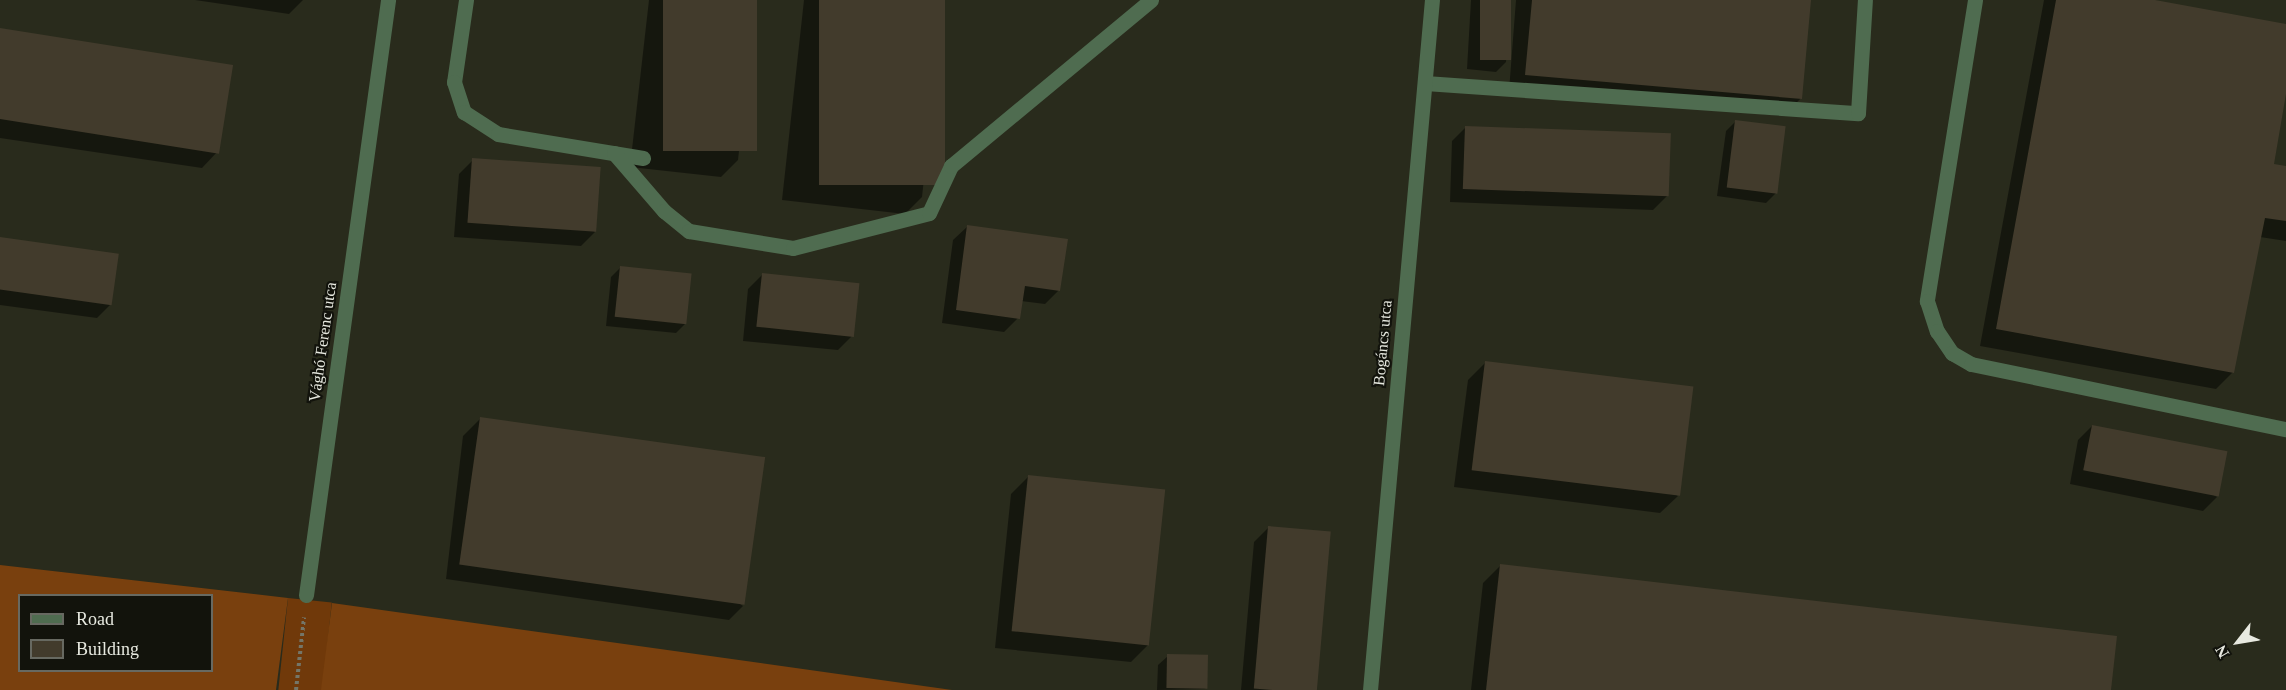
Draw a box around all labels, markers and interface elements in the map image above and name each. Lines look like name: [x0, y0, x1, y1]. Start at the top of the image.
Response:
street label: Vághó Ferenc utca: [305, 281, 341, 403]
street label: Bogáncs utca: [1370, 299, 1396, 387]
legend: [18, 594, 213, 672]
text: Road: [76, 609, 114, 629]
north arrow: [2208, 612, 2268, 672]
text: Building: [76, 639, 139, 659]
text: N: [2212, 642, 2232, 661]

